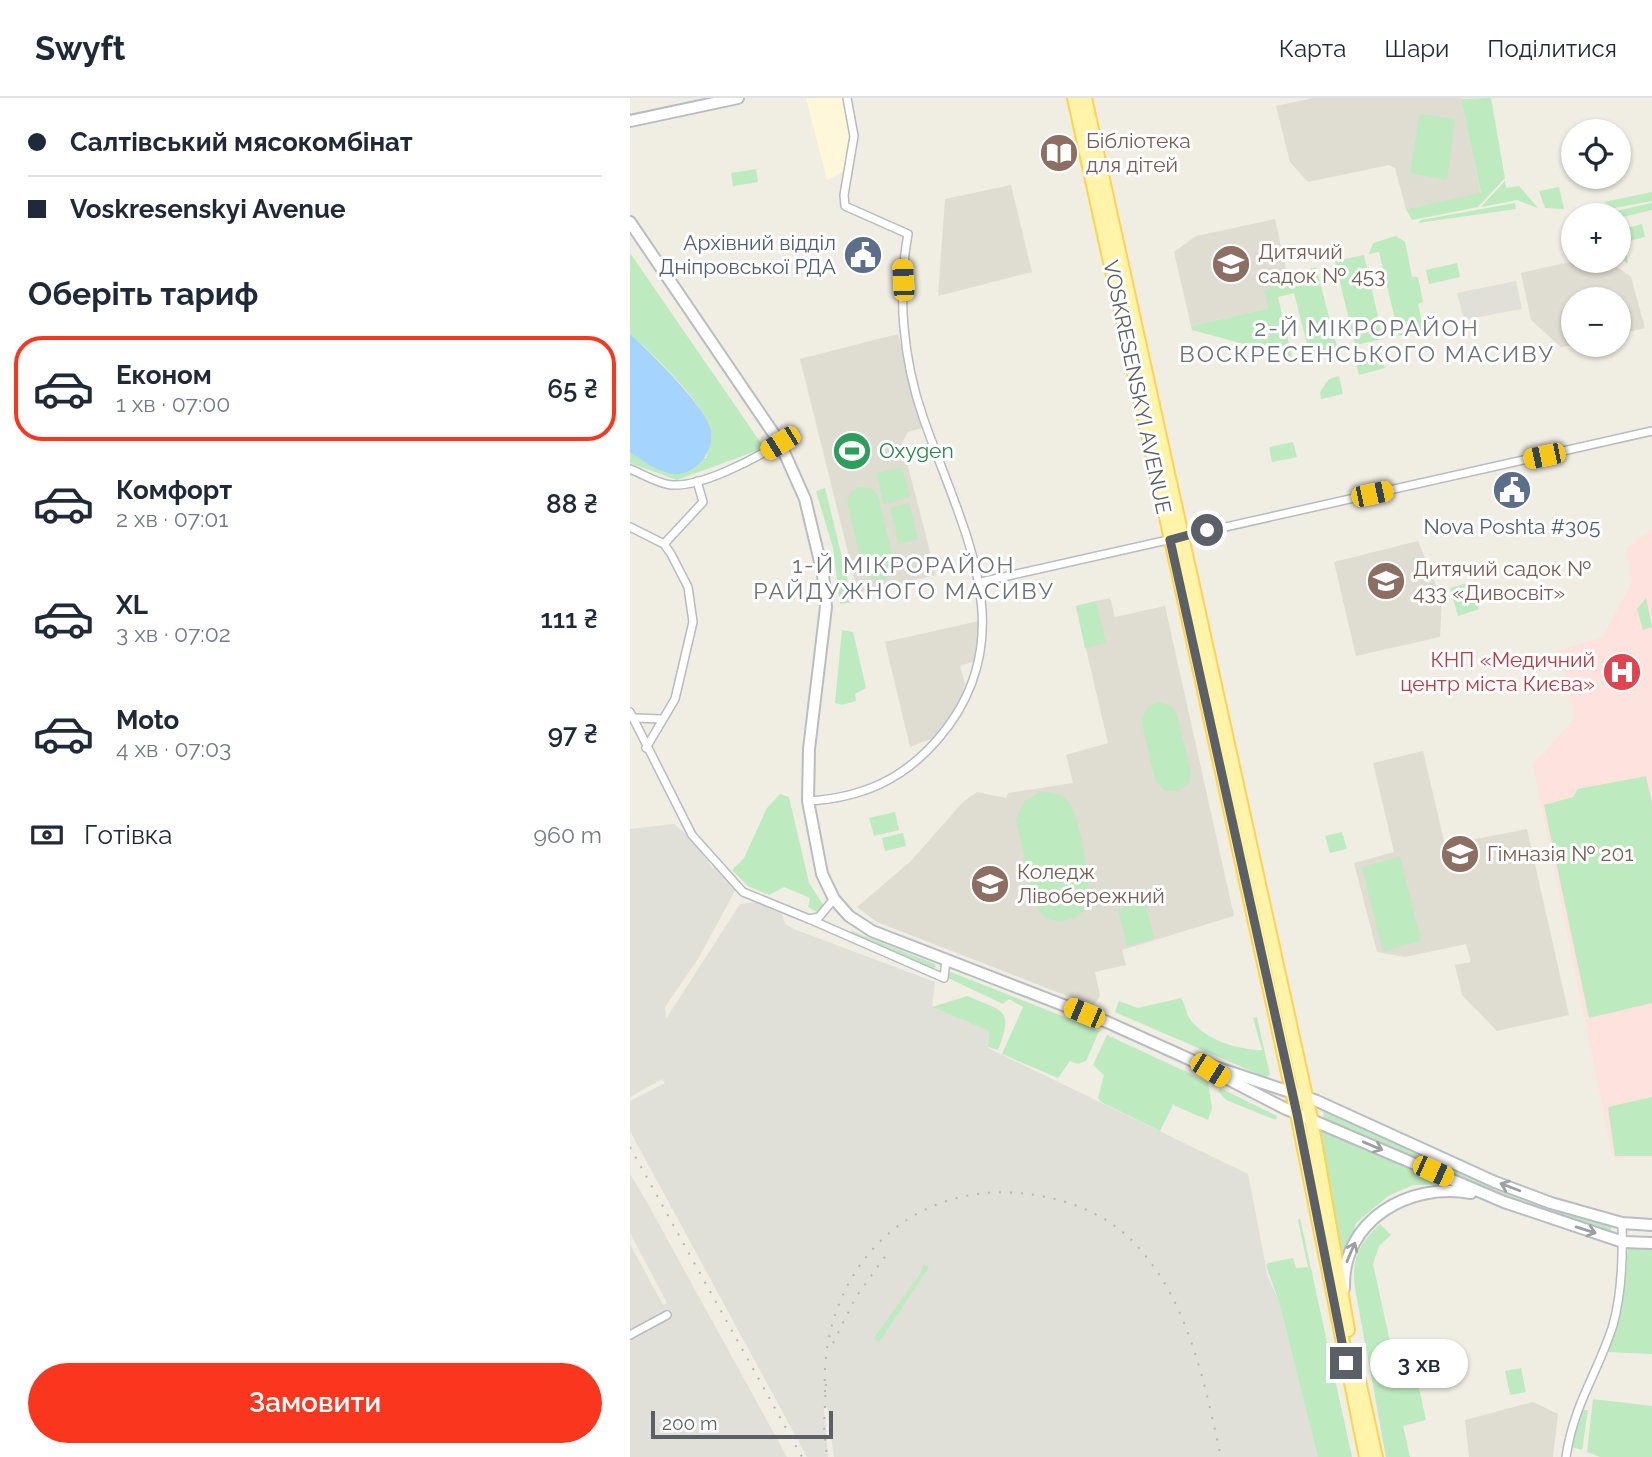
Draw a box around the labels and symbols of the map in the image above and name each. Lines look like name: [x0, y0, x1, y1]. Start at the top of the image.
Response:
place label: Бібліотека для дітей: [1086, 128, 1191, 177]
library icon: Бібліотека для дітей: [1038, 132, 1080, 174]
place label: Архівний відділ Дніпровської РДА: [659, 230, 836, 279]
public building icon: Архівний відділ Дніпровської РДА: [842, 234, 884, 276]
place label: Дитячий садок № 453: [1258, 239, 1385, 288]
school or university icon: Дитячий садок № 453: [1210, 243, 1252, 285]
car: [892, 258, 915, 302]
street label: VOSKRESENSKYI AVENUE: [1098, 258, 1177, 516]
district label: 2-Й МІКРОРАЙОН ВОСКРЕСЕНСЬКОГО МАСИВУ: [1179, 314, 1555, 367]
car: [757, 423, 804, 463]
sports icon: Oxygen: [831, 430, 873, 472]
place label: Oxygen: [879, 438, 954, 463]
car: [1522, 441, 1567, 471]
public building icon: Nova Poshta #305: [1491, 469, 1533, 511]
car: [1350, 479, 1395, 509]
route start: [1191, 514, 1223, 546]
place label: Nova Poshta #305: [1423, 514, 1601, 539]
district label: 1-Й МІКРОРАЙОН РАЙДУЖНОГО МАСИВУ: [753, 551, 1055, 604]
place label: Дитячий садок № 433 «Дивосвіт»: [1413, 556, 1591, 605]
school or university icon: Дитячий садок № 433 «Дивосвіт»: [1365, 560, 1407, 602]
place label: КНП «Медичний центр міста Києва»: [1400, 647, 1595, 696]
hospital icon: КНП «Медичний центр міста Києва»: [1601, 651, 1643, 693]
school or university icon: Гімназія № 201: [1439, 833, 1481, 875]
place label: Гімназія № 201: [1487, 841, 1633, 866]
place label: Коледж Лівобережний: [1017, 859, 1165, 908]
school or university icon: Коледж Лівобережний: [969, 863, 1011, 905]
car: [1061, 995, 1108, 1031]
car: [1187, 1050, 1234, 1090]
one-way arrow: [1362, 1140, 1384, 1153]
car: [1410, 1153, 1457, 1189]
one-way arrow: [1500, 1180, 1522, 1193]
one-way arrow: [1575, 1225, 1597, 1237]
one-way arrow: [1346, 1241, 1359, 1263]
callout: 3 хв: [1370, 1338, 1468, 1388]
route end: [1330, 1347, 1362, 1379]
scale bar: [651, 1408, 833, 1440]

